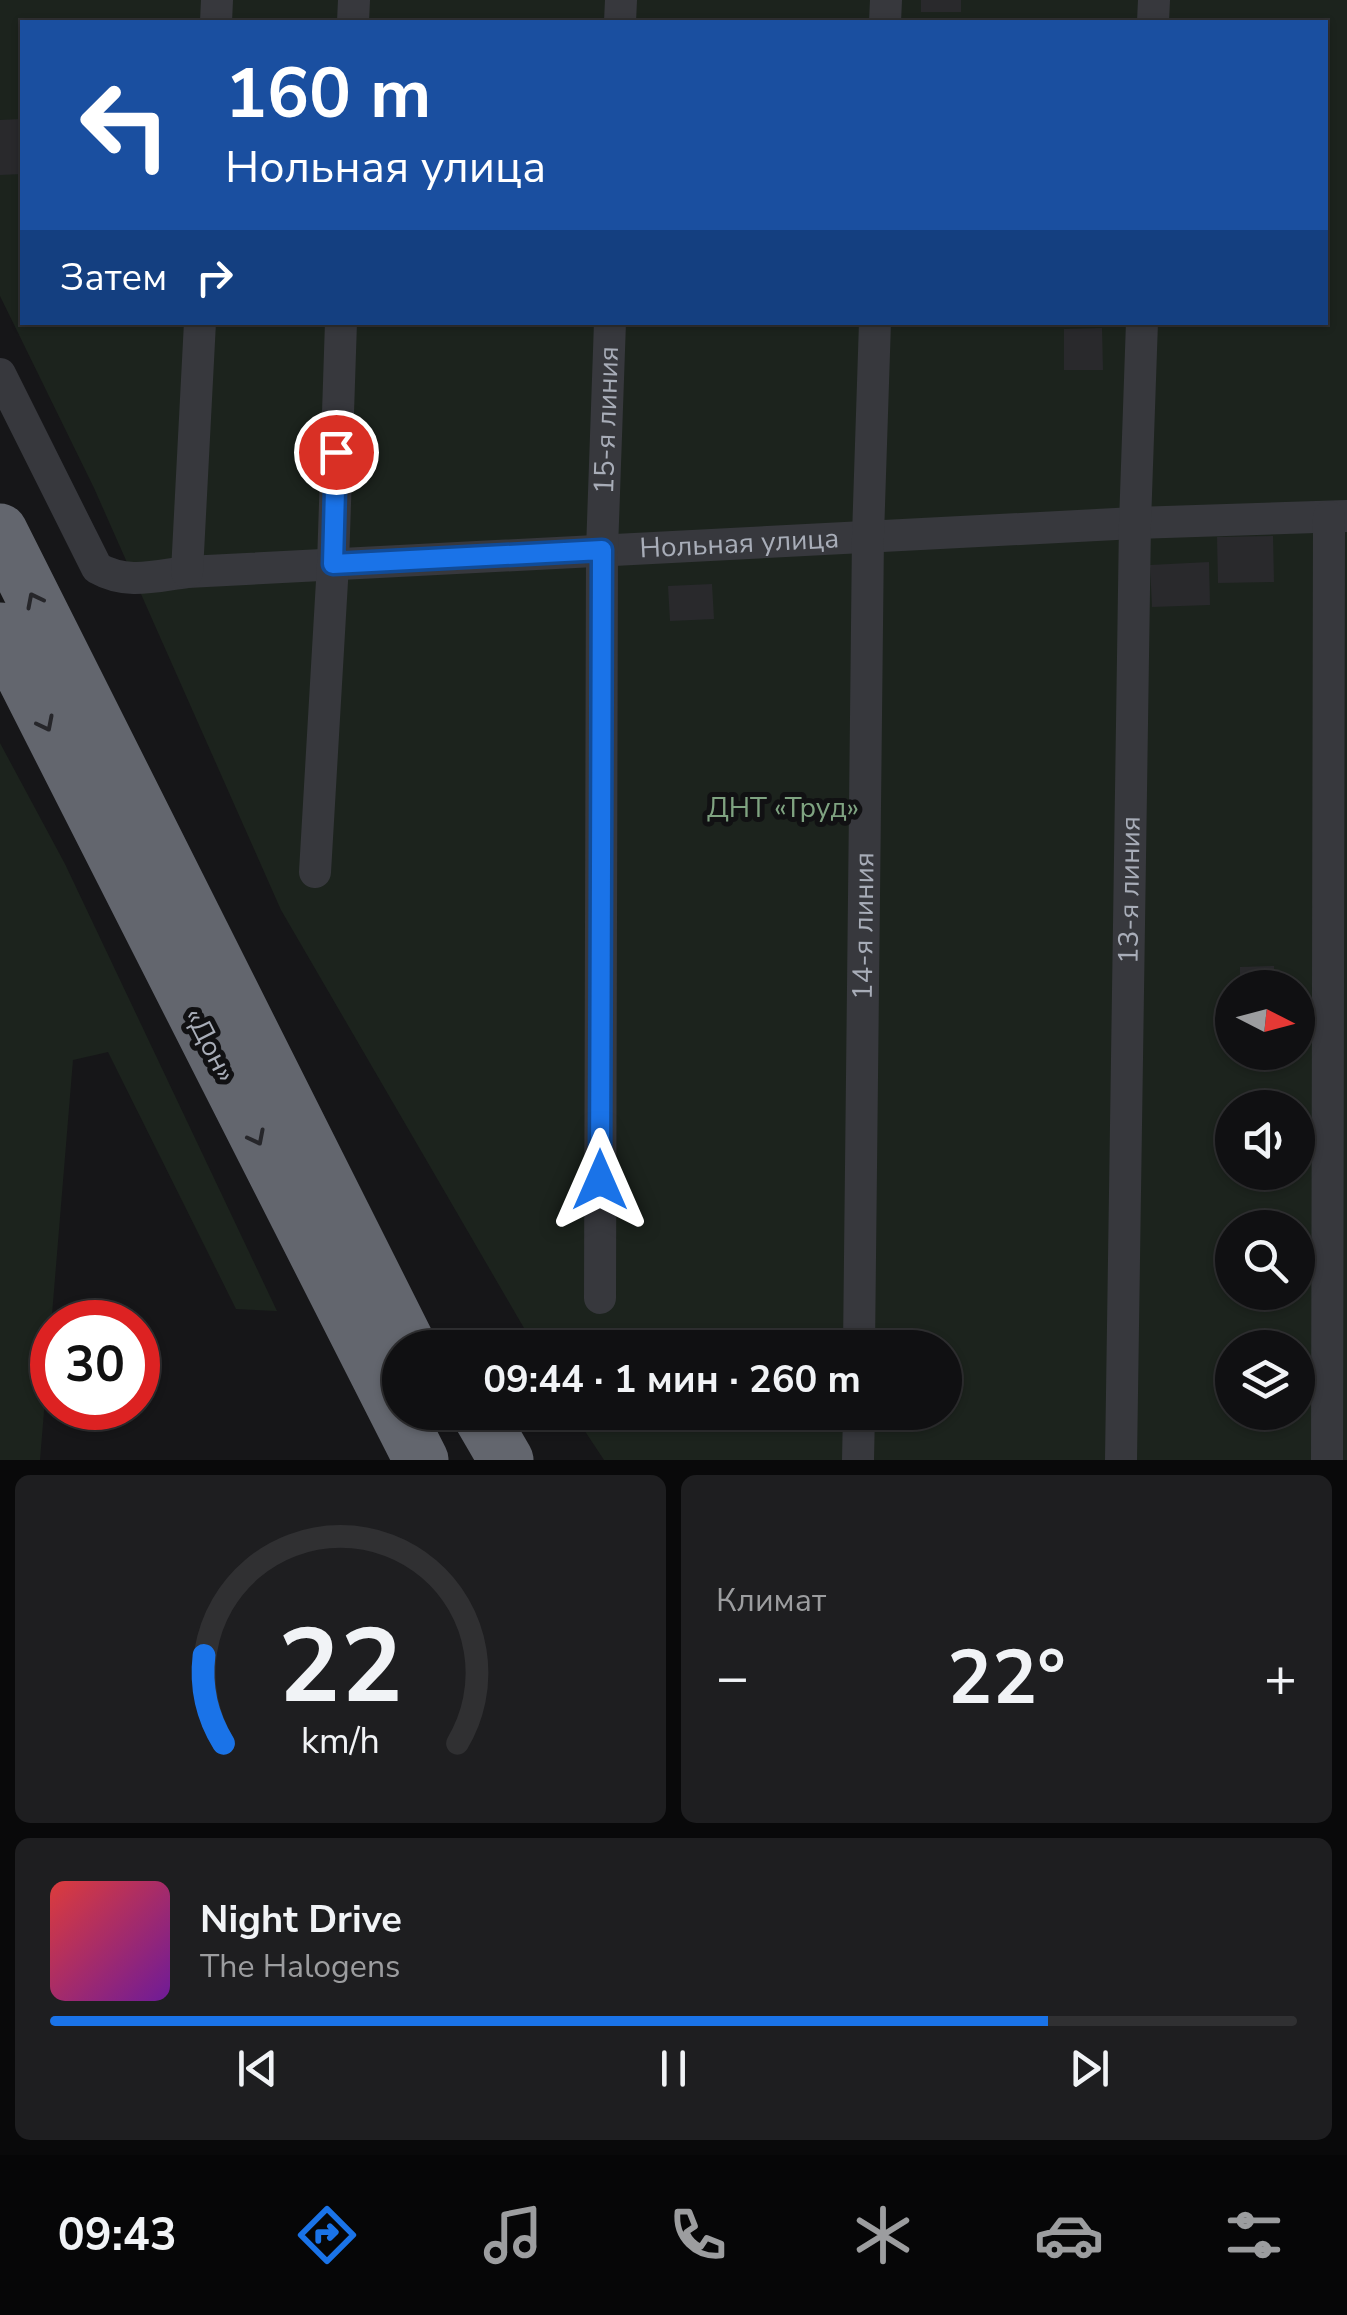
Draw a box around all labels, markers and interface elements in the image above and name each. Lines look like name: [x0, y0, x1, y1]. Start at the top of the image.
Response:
text: 160 m: [225, 46, 431, 142]
icon: left: [60, 60, 190, 190]
text: Нольная улица: [225, 137, 546, 198]
icon: right: [187, 250, 242, 305]
text: Затем: [60, 252, 167, 303]
street label: 15-я линия: [585, 345, 628, 495]
pin: [294, 410, 379, 495]
icon: arrive: [309, 425, 364, 480]
street label: Нольная улица: [638, 519, 840, 568]
one-way arrow: [27, 592, 47, 610]
one-way arrow: [34, 713, 53, 731]
park label: ДНТ «Труд»: [707, 789, 859, 827]
street label: 13-я линия: [1109, 816, 1150, 964]
street label: 14-я линия: [844, 852, 883, 1000]
north arrow: [1215, 970, 1315, 1070]
map controls: [1215, 970, 1315, 1430]
street label: «Дон»: [175, 1001, 245, 1089]
button: sound: [1215, 1090, 1315, 1190]
one-way arrow: [245, 1128, 265, 1146]
position arrow: [548, 1128, 652, 1232]
button: search: [1215, 1210, 1315, 1310]
speed limit sign: 30: [30, 1300, 160, 1430]
button: layers: [1215, 1330, 1315, 1430]
text: 09:44 · 1 мин · 260 m: [483, 1354, 861, 1405]
text: Климат: [716, 1579, 826, 1622]
text: 22: [278, 1596, 403, 1738]
text: 22°: [947, 1627, 1066, 1729]
text: −: [716, 1640, 749, 1715]
text: +: [1264, 1640, 1297, 1715]
text: km/h: [301, 1717, 380, 1766]
text: Night Drive: [200, 1894, 402, 1945]
text: The Halogens: [200, 1945, 400, 1988]
icon: previous: [230, 2041, 285, 2096]
icon: pause: [646, 2041, 701, 2096]
icon: next: [1062, 2041, 1117, 2096]
icon: directions: [292, 2200, 362, 2270]
icon: music: [478, 2200, 548, 2270]
icon: phone: [663, 2200, 733, 2270]
icon: climate: [848, 2200, 918, 2270]
icon: car: [1034, 2200, 1104, 2270]
icon: filters: [1219, 2200, 1289, 2270]
text: 09:43: [58, 2205, 177, 2266]

